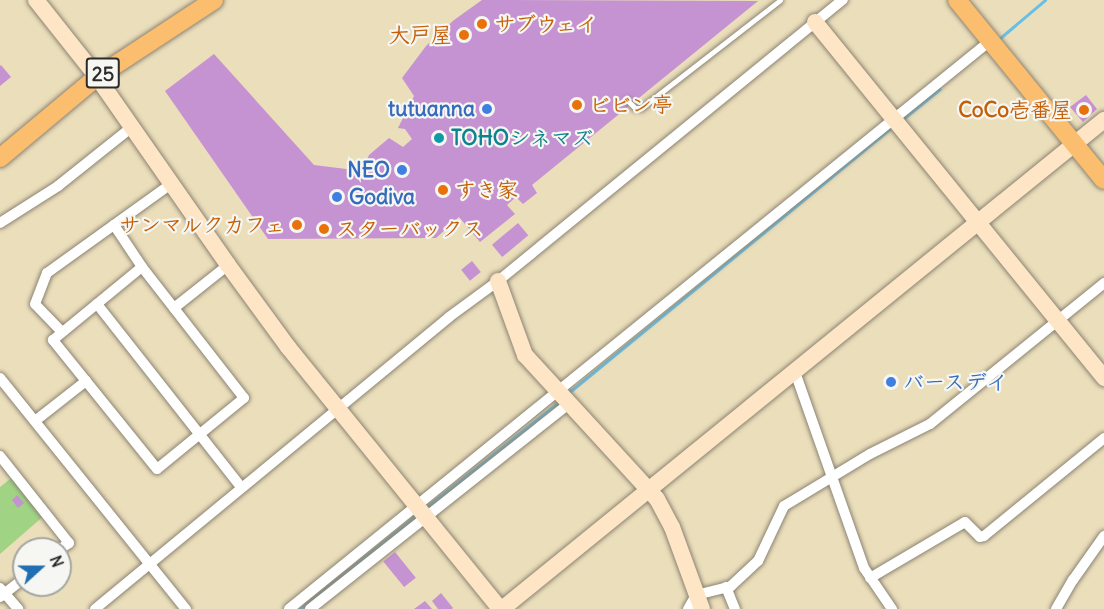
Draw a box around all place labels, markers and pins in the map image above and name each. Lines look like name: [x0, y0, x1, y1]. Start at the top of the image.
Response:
place label: サブウェイ: [494, 11, 599, 37]
marker: サブウェイ: [475, 17, 489, 31]
place label: 大戸屋: [389, 22, 452, 48]
marker: 大戸屋: [457, 28, 471, 42]
place label: ビビン亭: [589, 92, 673, 118]
place label: tutuanna: [388, 96, 475, 122]
place label: CoCo壱番屋: [958, 97, 1072, 123]
marker: ビビン亭: [570, 98, 584, 112]
marker: tutuanna: [480, 102, 494, 116]
marker: CoCo壱番屋: [1077, 103, 1091, 117]
place label: TOHOシネマズ: [451, 125, 593, 151]
marker: TOHOシネマズ: [432, 131, 446, 145]
place label: NEO: [347, 157, 390, 183]
marker: NEO: [395, 163, 409, 177]
place label: すき家: [455, 177, 518, 203]
marker: すき家: [436, 183, 450, 197]
place label: Godiva: [349, 184, 415, 210]
marker: Godiva: [330, 190, 344, 204]
place label: サンマルクカフェ: [117, 212, 285, 238]
place label: スターバックス: [336, 216, 483, 242]
marker: サンマルクカフェ: [290, 218, 304, 232]
marker: スターバックス: [317, 222, 331, 236]
place label: バースデイ: [903, 369, 1008, 395]
marker: バースデイ: [884, 375, 898, 389]

